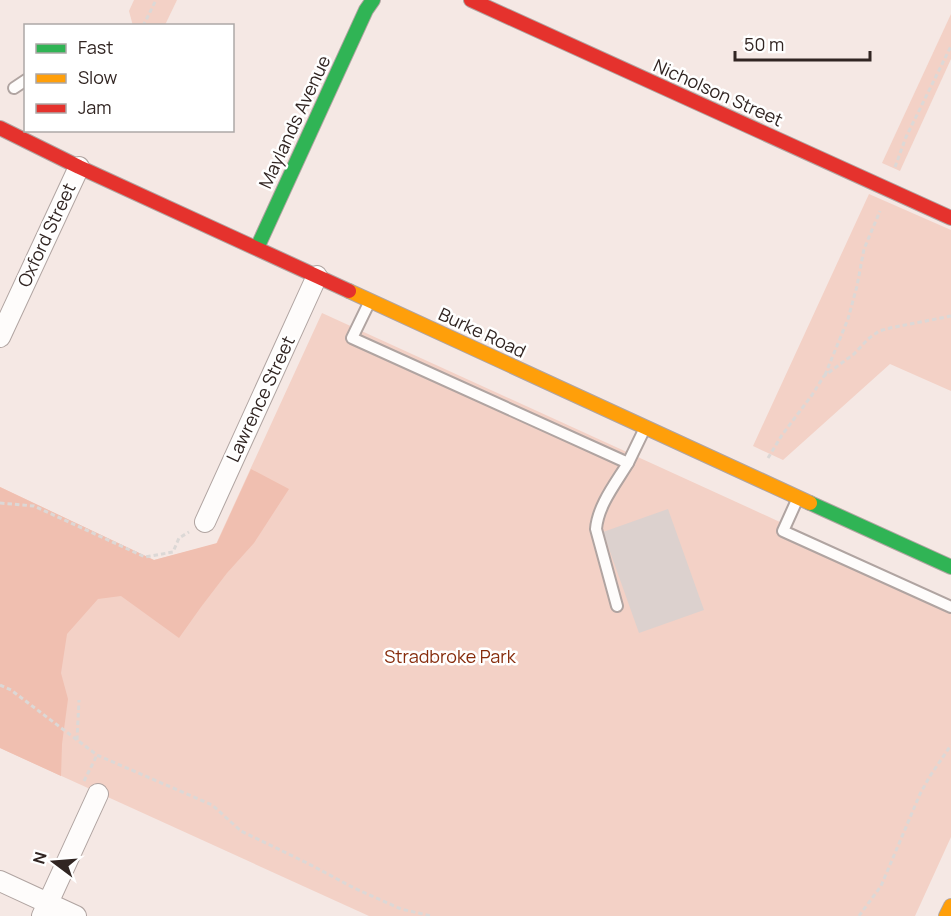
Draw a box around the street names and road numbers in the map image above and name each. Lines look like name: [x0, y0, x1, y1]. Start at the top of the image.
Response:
street label: Maylands Avenue: [253, 51, 335, 192]
street label: Nicholson Street: [650, 53, 787, 131]
street label: Oxford Street: [11, 179, 81, 291]
street label: Burke Road: [435, 301, 530, 363]
street label: Lawrence Street: [220, 332, 300, 466]

